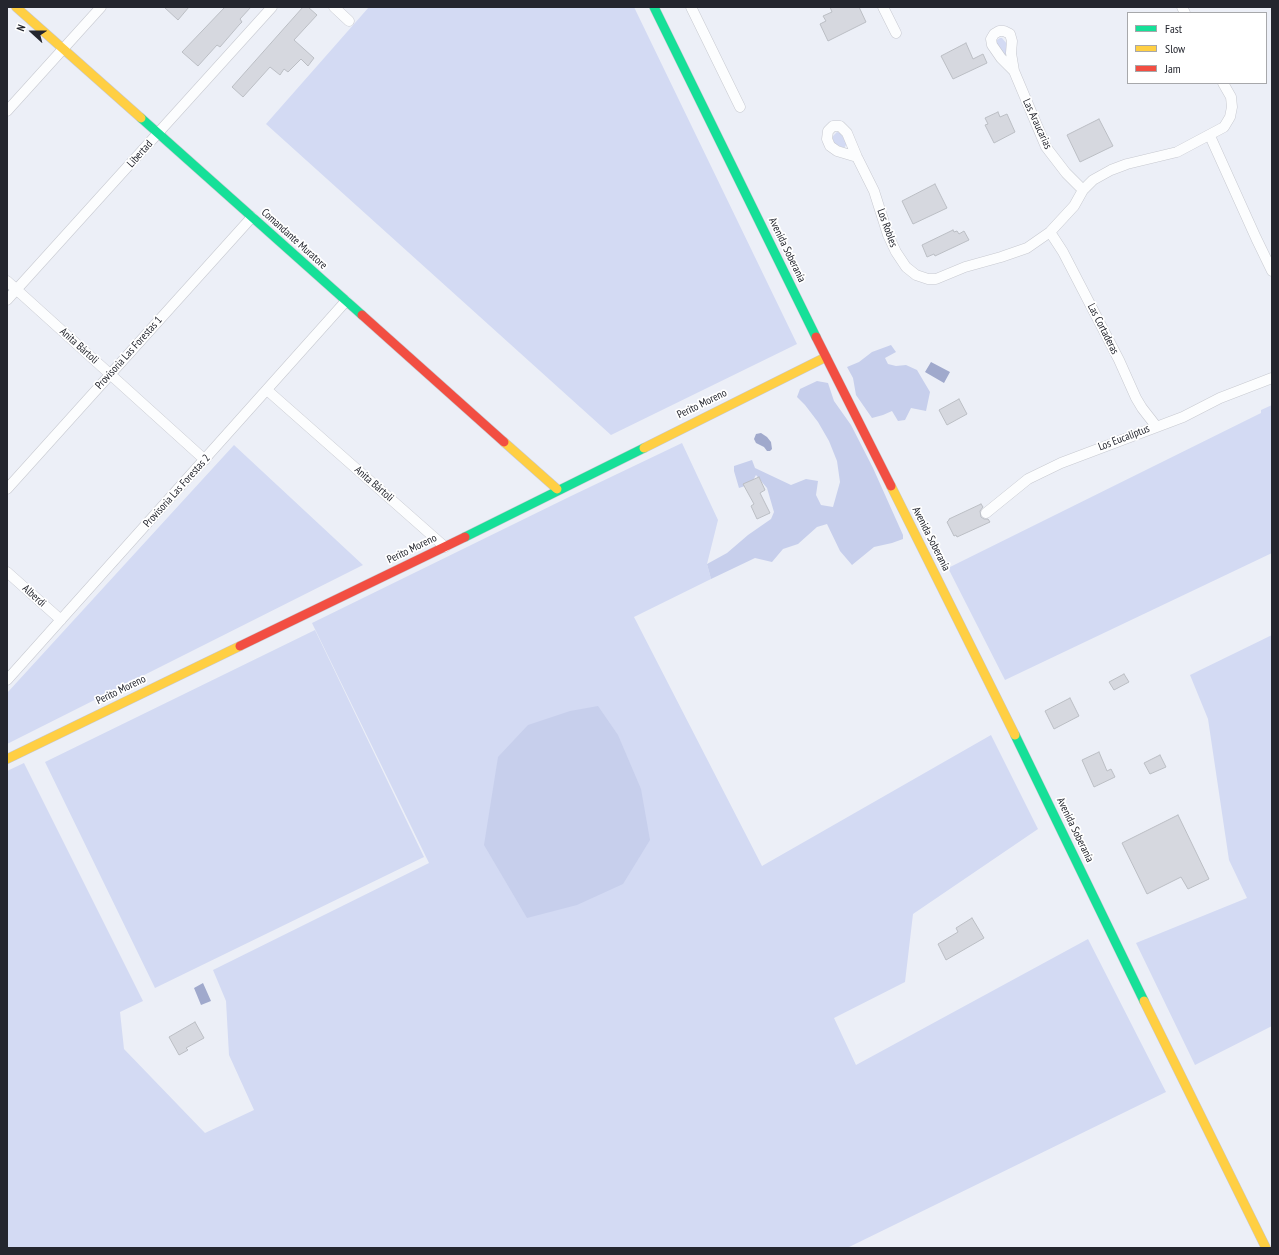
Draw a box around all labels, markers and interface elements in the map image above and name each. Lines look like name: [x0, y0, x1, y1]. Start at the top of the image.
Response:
north arrow: [12, 12, 52, 52]
legend: [1127, 12, 1267, 84]
text: Fast: [1165, 21, 1182, 36]
text: N: [13, 22, 28, 33]
text: Slow: [1165, 41, 1185, 56]
text: Jam: [1165, 61, 1181, 76]
street label: Las Araucarias: [1020, 97, 1054, 151]
street label: Libertad: [124, 138, 156, 170]
street label: Comandante Muratore: [258, 206, 330, 272]
street label: Los Robles: [874, 207, 900, 249]
street label: Avenida Soberanía: [766, 216, 808, 284]
street label: Las Cortaderas: [1085, 301, 1121, 357]
street label: Provisoria Las Forestas 1: [93, 314, 165, 392]
street label: Anita Bártoli: [57, 325, 101, 367]
street label: Perito Moreno: [675, 386, 729, 422]
street label: Los Eucaliptus: [1096, 422, 1152, 454]
street label: Provisoria Las Forestas 2: [141, 452, 213, 530]
street label: Anita Bártoli: [352, 463, 396, 505]
street label: Avenida Soberanía: [909, 505, 953, 573]
street label: Perito Moreno: [385, 531, 439, 567]
street label: Alberdi: [19, 582, 49, 610]
street label: Perito Moreno: [94, 672, 148, 708]
street label: Avenida Soberanía: [1054, 796, 1096, 864]

